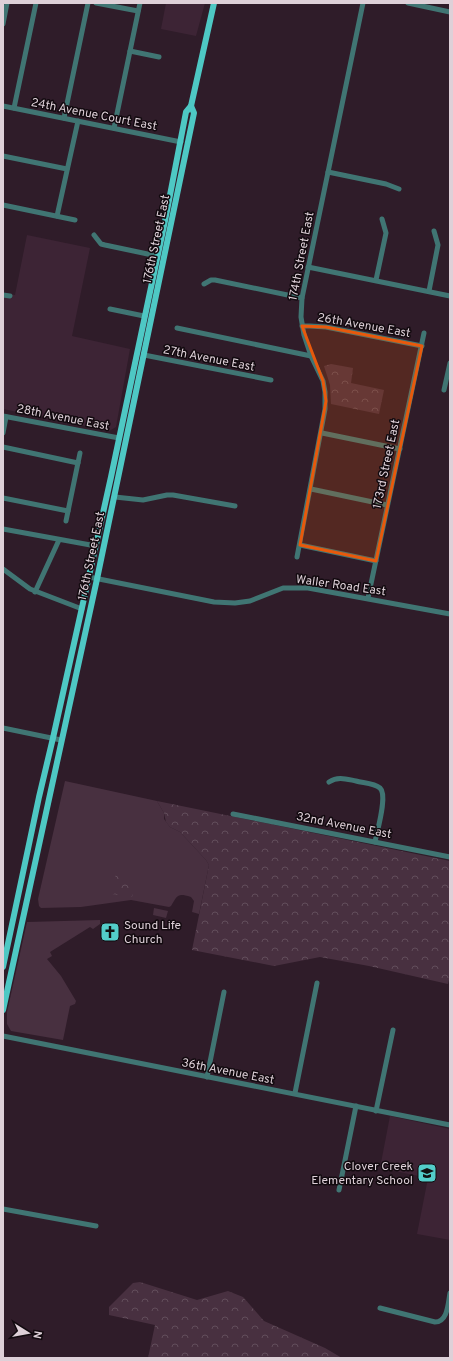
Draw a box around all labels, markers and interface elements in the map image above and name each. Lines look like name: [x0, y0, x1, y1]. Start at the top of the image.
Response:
street label: 24th Avenue Court East: [29, 95, 158, 135]
street label: 176th Street East: [140, 193, 174, 285]
street label: 174th Street East: [286, 210, 318, 302]
street label: 26th Avenue East: [316, 310, 412, 342]
street label: 27th Avenue East: [162, 342, 256, 376]
street label: 28th Avenue East: [15, 401, 111, 435]
street label: 173rd Street East: [370, 418, 404, 510]
street label: 176th Street East: [75, 510, 109, 602]
street label: Waller Road East: [295, 572, 387, 600]
street label: 32nd Avenue East: [295, 809, 393, 843]
place label: Sound Life Church: [124, 918, 181, 948]
church icon: Sound Life Church: [99, 921, 121, 943]
street label: 36th Avenue East: [180, 1055, 276, 1089]
place label: Clover Creek Elementary School: [311, 1159, 413, 1189]
school or university icon: Clover Creek Elementary School: [416, 1162, 438, 1184]
north arrow: [8, 1313, 48, 1353]
text: N: [29, 1330, 44, 1340]

